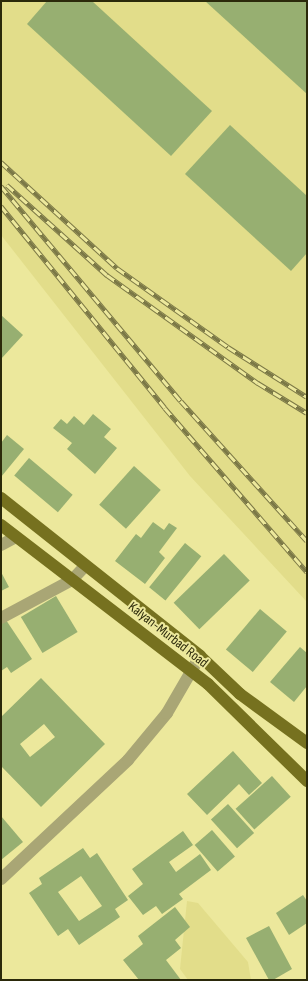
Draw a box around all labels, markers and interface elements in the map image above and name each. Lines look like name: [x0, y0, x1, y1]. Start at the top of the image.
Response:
street label: Kalyan-Murbad Road: [125, 599, 211, 671]

